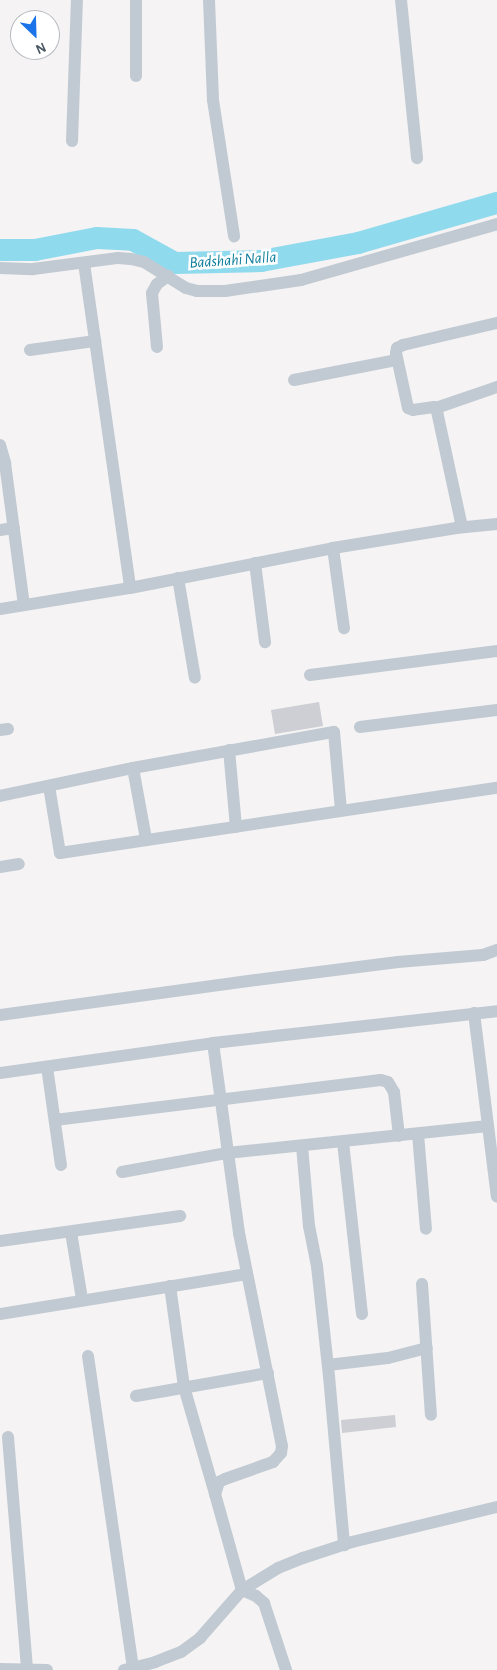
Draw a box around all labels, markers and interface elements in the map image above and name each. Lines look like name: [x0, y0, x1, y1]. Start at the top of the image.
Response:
north arrow: [10, 10, 60, 60]
text: N: [33, 39, 48, 56]
water label: Badshahi Nalla: [189, 247, 277, 273]

